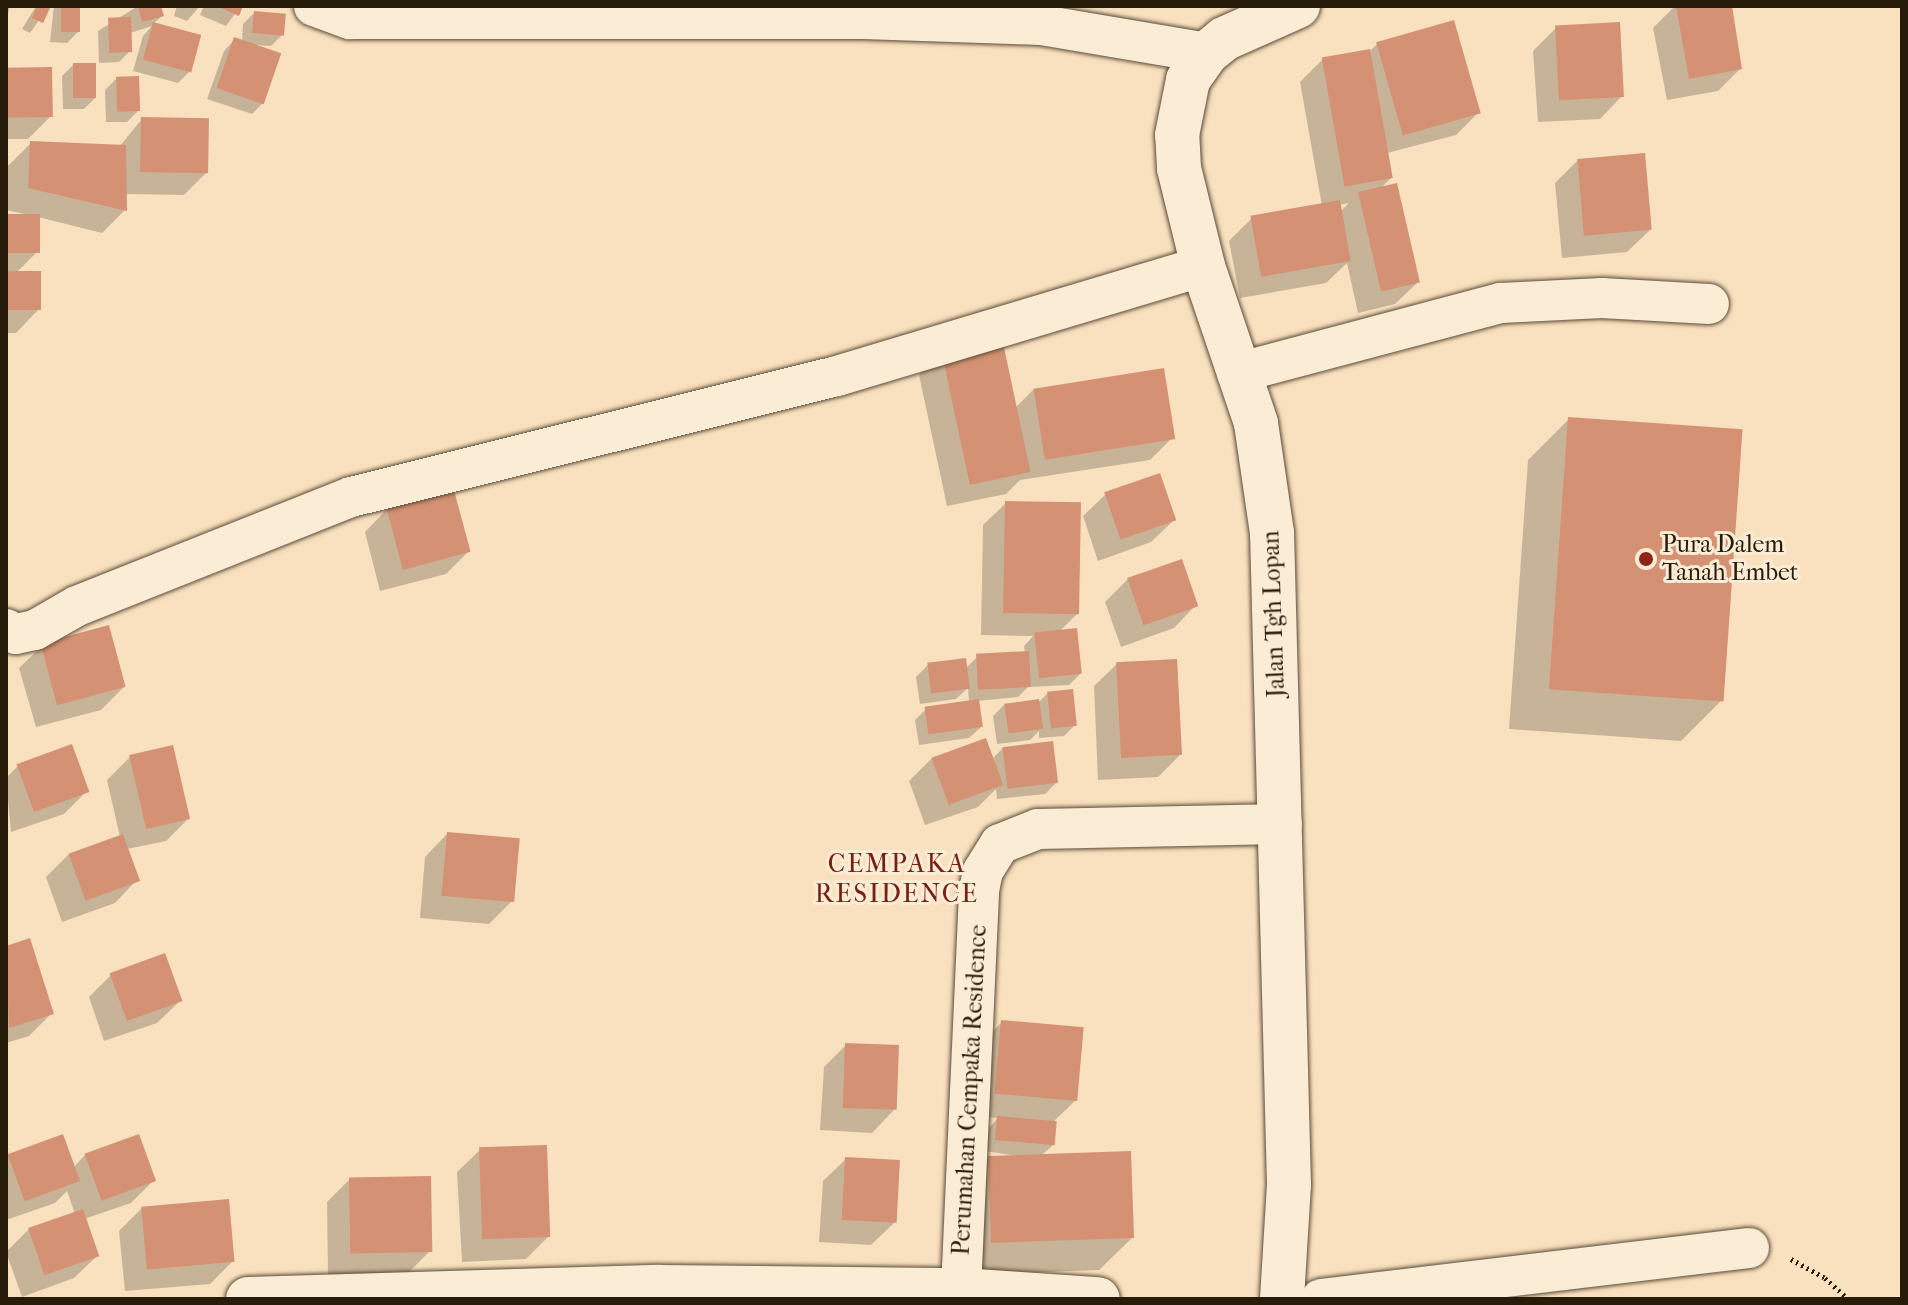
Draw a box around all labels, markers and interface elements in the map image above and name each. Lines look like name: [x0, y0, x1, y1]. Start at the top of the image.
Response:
street label: Jalan Tgh Lopan: [1257, 530, 1291, 698]
place label: Pura Dalem Tanah Embet: [1662, 531, 1798, 587]
marker: Pura Dalem Tanah Embet: [1637, 550, 1655, 568]
district label: CEMPAKA RESIDENCE: [815, 848, 979, 910]
street label: Perumahan Cempaka Residence: [947, 924, 993, 1256]

